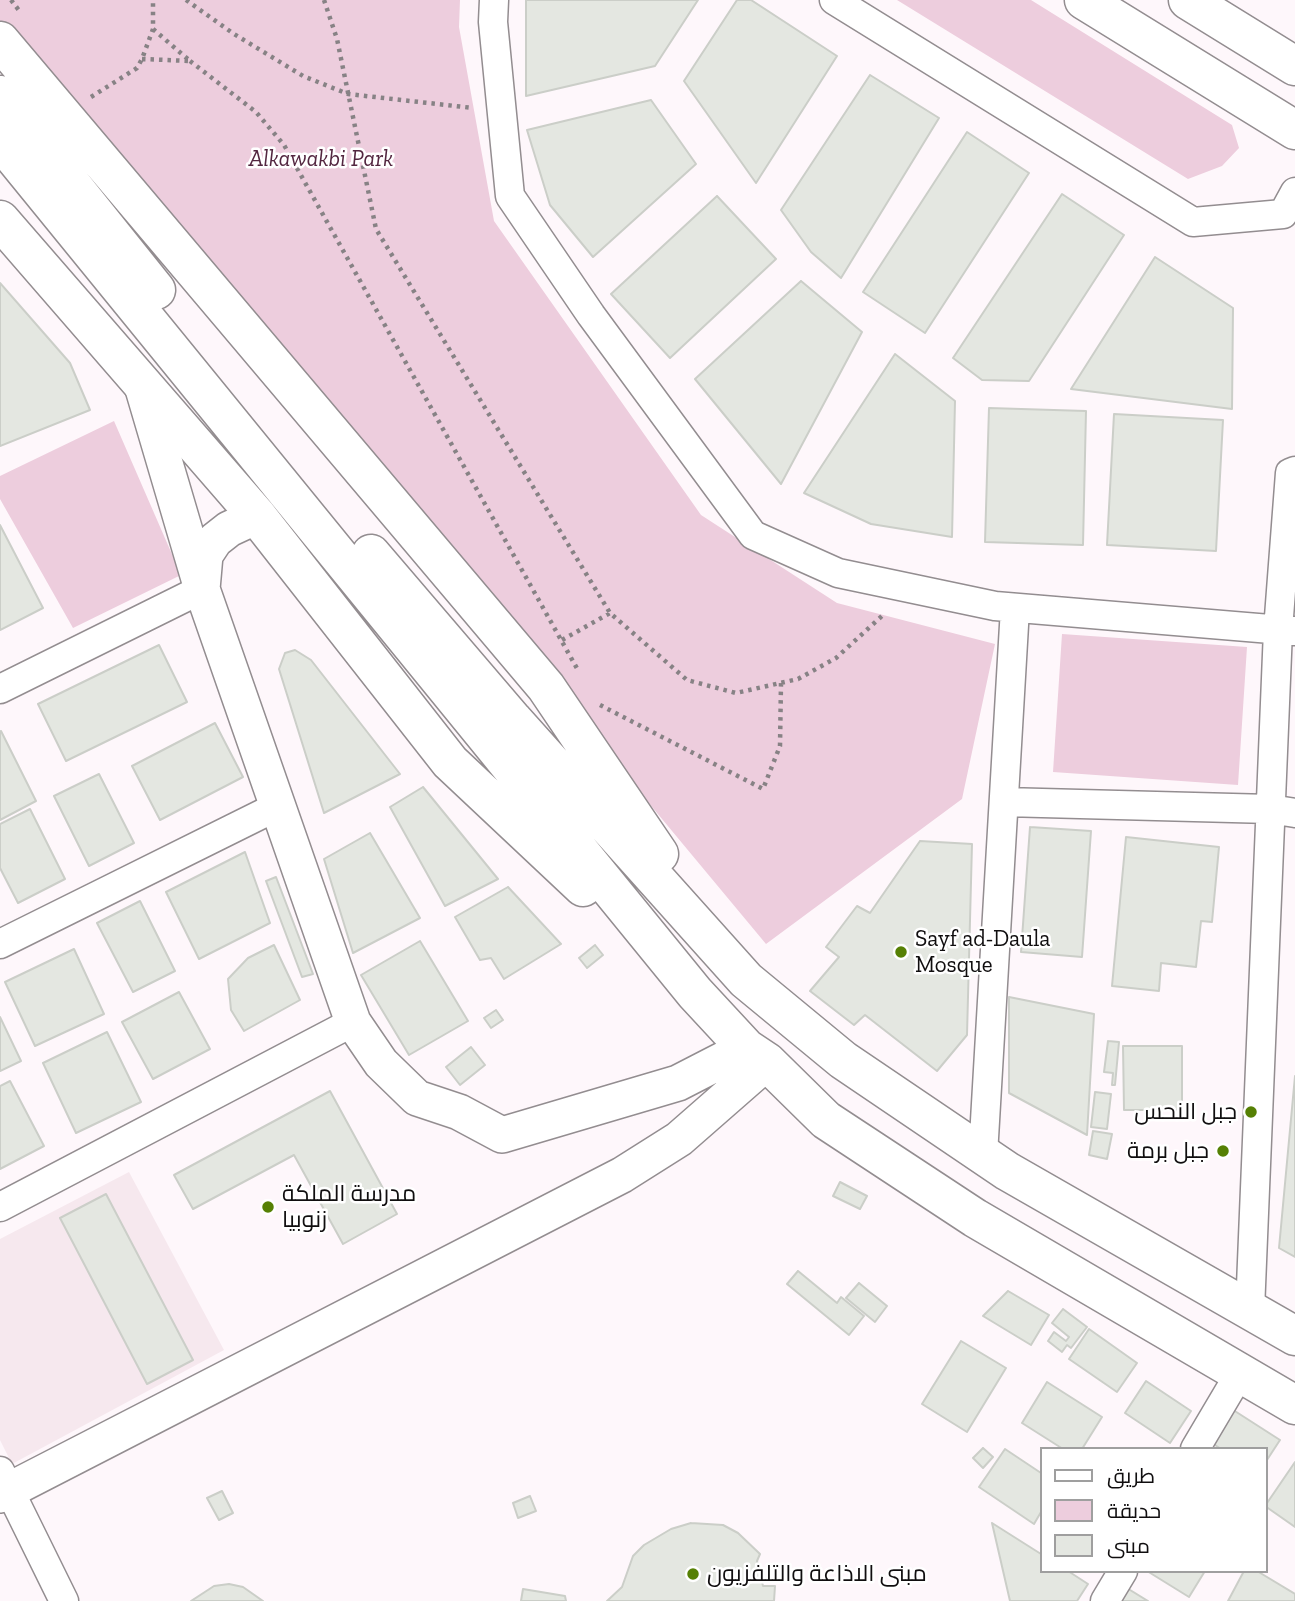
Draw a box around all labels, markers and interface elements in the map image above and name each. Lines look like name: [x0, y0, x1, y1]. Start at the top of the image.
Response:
park label: Alkawakbi Park: [249, 145, 393, 173]
place label: Sayf ad-Daula Mosque: [915, 925, 1050, 979]
marker: Sayf ad-Daula Mosque: [893, 944, 909, 960]
place label: جبل النحس: [1134, 1098, 1237, 1126]
marker: جبل النحس: [1243, 1104, 1259, 1120]
place label: جبل برمة: [1127, 1137, 1209, 1165]
marker: جبل برمة: [1215, 1143, 1231, 1159]
place label: مدرسة الملكة زنوبيا: [282, 1180, 416, 1234]
marker: مدرسة الملكة زنوبيا: [260, 1199, 276, 1215]
legend: [1040, 1447, 1267, 1573]
text: طريق: [1107, 1463, 1155, 1488]
text: حديقة: [1107, 1498, 1161, 1523]
text: مبنى: [1107, 1533, 1150, 1558]
place label: مبنى الاذاعة والتلفزيون: [707, 1560, 927, 1588]
marker: مبنى الاذاعة والتلفزيون: [685, 1566, 701, 1582]

